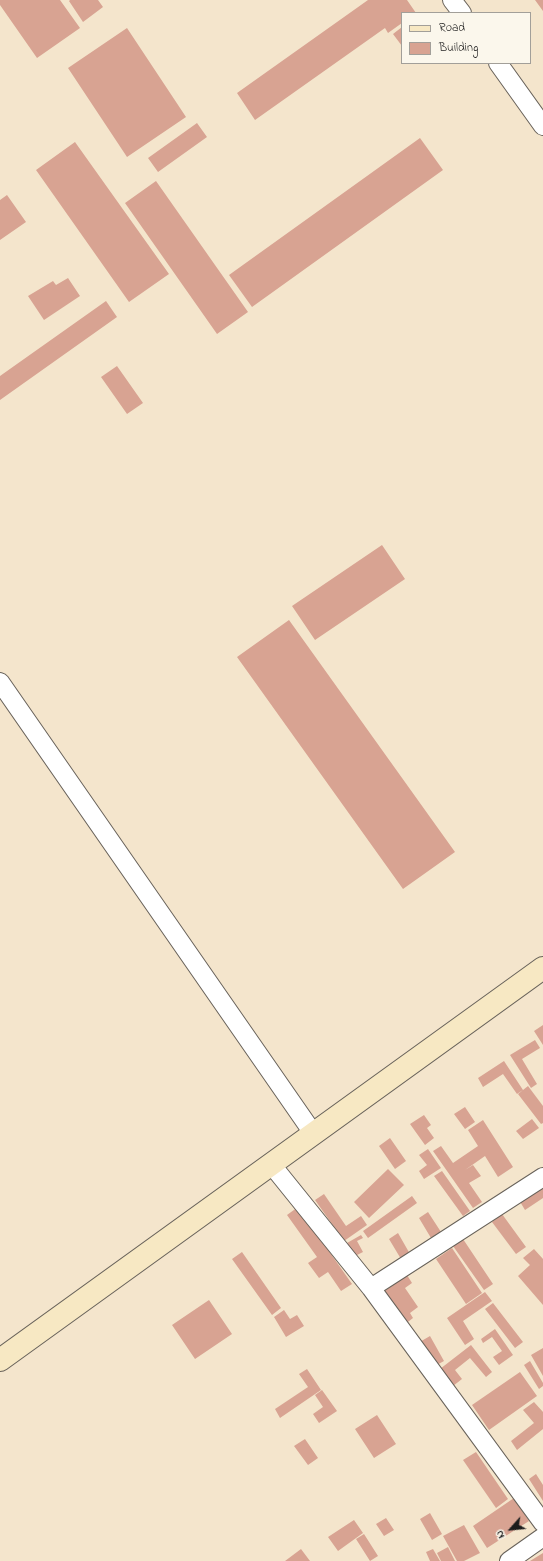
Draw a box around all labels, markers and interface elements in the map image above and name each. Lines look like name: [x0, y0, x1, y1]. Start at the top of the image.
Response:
legend: [401, 12, 531, 64]
text: Road: [439, 19, 465, 37]
text: Building: [439, 39, 478, 57]
north arrow: [491, 1509, 531, 1549]
text: N: [491, 1528, 509, 1541]

